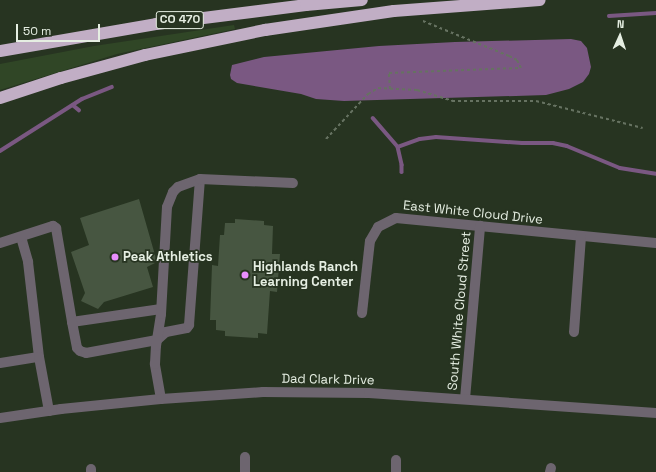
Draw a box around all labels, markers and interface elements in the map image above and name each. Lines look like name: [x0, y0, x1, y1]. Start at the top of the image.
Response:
road number: CO 470: [155, 10, 205, 30]
scale bar: [18, 16, 102, 42]
north arrow: [600, 16, 640, 56]
text: N: [617, 17, 625, 31]
text: 50 m: [23, 23, 51, 39]
street label: East White Cloud Drive: [402, 198, 544, 228]
street label: South White Cloud Street: [445, 231, 475, 391]
place label: Peak Athletics: [123, 249, 213, 265]
marker: Peak Athletics: [110, 252, 120, 262]
place label: Highlands Ranch Learning Center: [253, 260, 358, 291]
marker: Highlands Ranch Learning Center: [240, 270, 250, 280]
street label: Dad Clark Drive: [281, 371, 375, 389]

